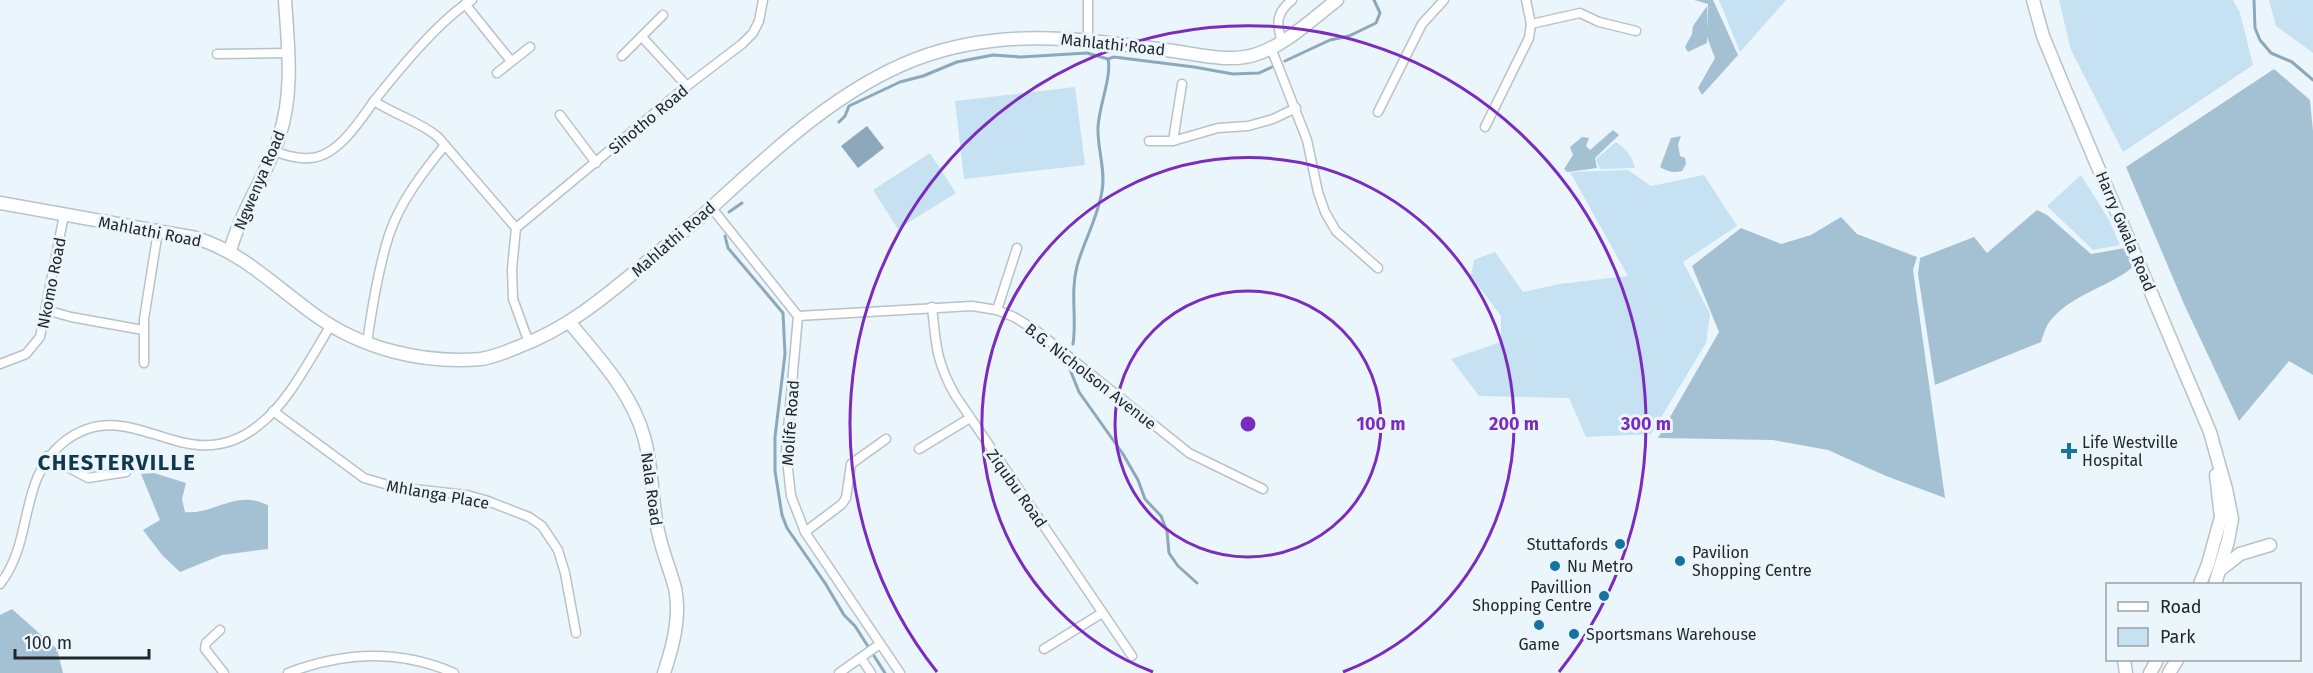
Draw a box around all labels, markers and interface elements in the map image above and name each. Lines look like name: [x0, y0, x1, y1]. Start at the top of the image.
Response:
street label: Mahlathi Road: [1060, 30, 1166, 59]
street label: Sihotho Road: [605, 81, 692, 158]
street label: Ngwenya Road: [230, 128, 289, 233]
street label: Harry Gwala Road: [2092, 168, 2159, 294]
street label: Mahlathi Road: [628, 198, 719, 281]
street label: Mahlathi Road: [97, 212, 203, 251]
street label: Nkomo Road: [33, 236, 70, 330]
street label: B.G. Nicholson Avenue: [1021, 319, 1160, 434]
street label: Molife Road: [778, 379, 803, 467]
text: 100 m: [1357, 413, 1405, 435]
text: 200 m: [1489, 413, 1539, 435]
text: 300 m: [1620, 413, 1671, 435]
centre of rings: [1238, 414, 1258, 434]
place label: Life Westville Hospital: [2082, 433, 2178, 470]
marker: Life Westville Hospital: [2060, 442, 2078, 460]
street label: Ziqubu Road: [983, 445, 1051, 531]
district label: CHESTERVILLE: [38, 449, 196, 476]
street label: Nala Road: [637, 451, 666, 527]
street label: Mhlanga Place: [385, 476, 491, 513]
place label: Stuttafords: [1527, 535, 1608, 554]
marker: Stuttafords: [1613, 537, 1627, 551]
place label: Pavilion Shopping Centre: [1692, 543, 1812, 580]
marker: Pavilion Shopping Centre: [1673, 554, 1687, 568]
place label: Nu Metro: [1567, 557, 1633, 576]
marker: Nu Metro: [1548, 559, 1562, 573]
place label: Pavillion Shopping Centre: [1472, 578, 1592, 615]
legend: [2106, 583, 2301, 661]
marker: Pavillion Shopping Centre: [1597, 589, 1611, 603]
text: Road: [2160, 596, 2202, 618]
marker: Game: [1532, 618, 1546, 632]
scale bar: [15, 622, 148, 660]
place label: Sportsmans Warehouse: [1586, 625, 1757, 644]
text: Park: [2160, 626, 2196, 648]
marker: Sportsmans Warehouse: [1567, 627, 1581, 641]
text: 100 m: [24, 632, 72, 654]
place label: Game: [1518, 635, 1560, 654]

